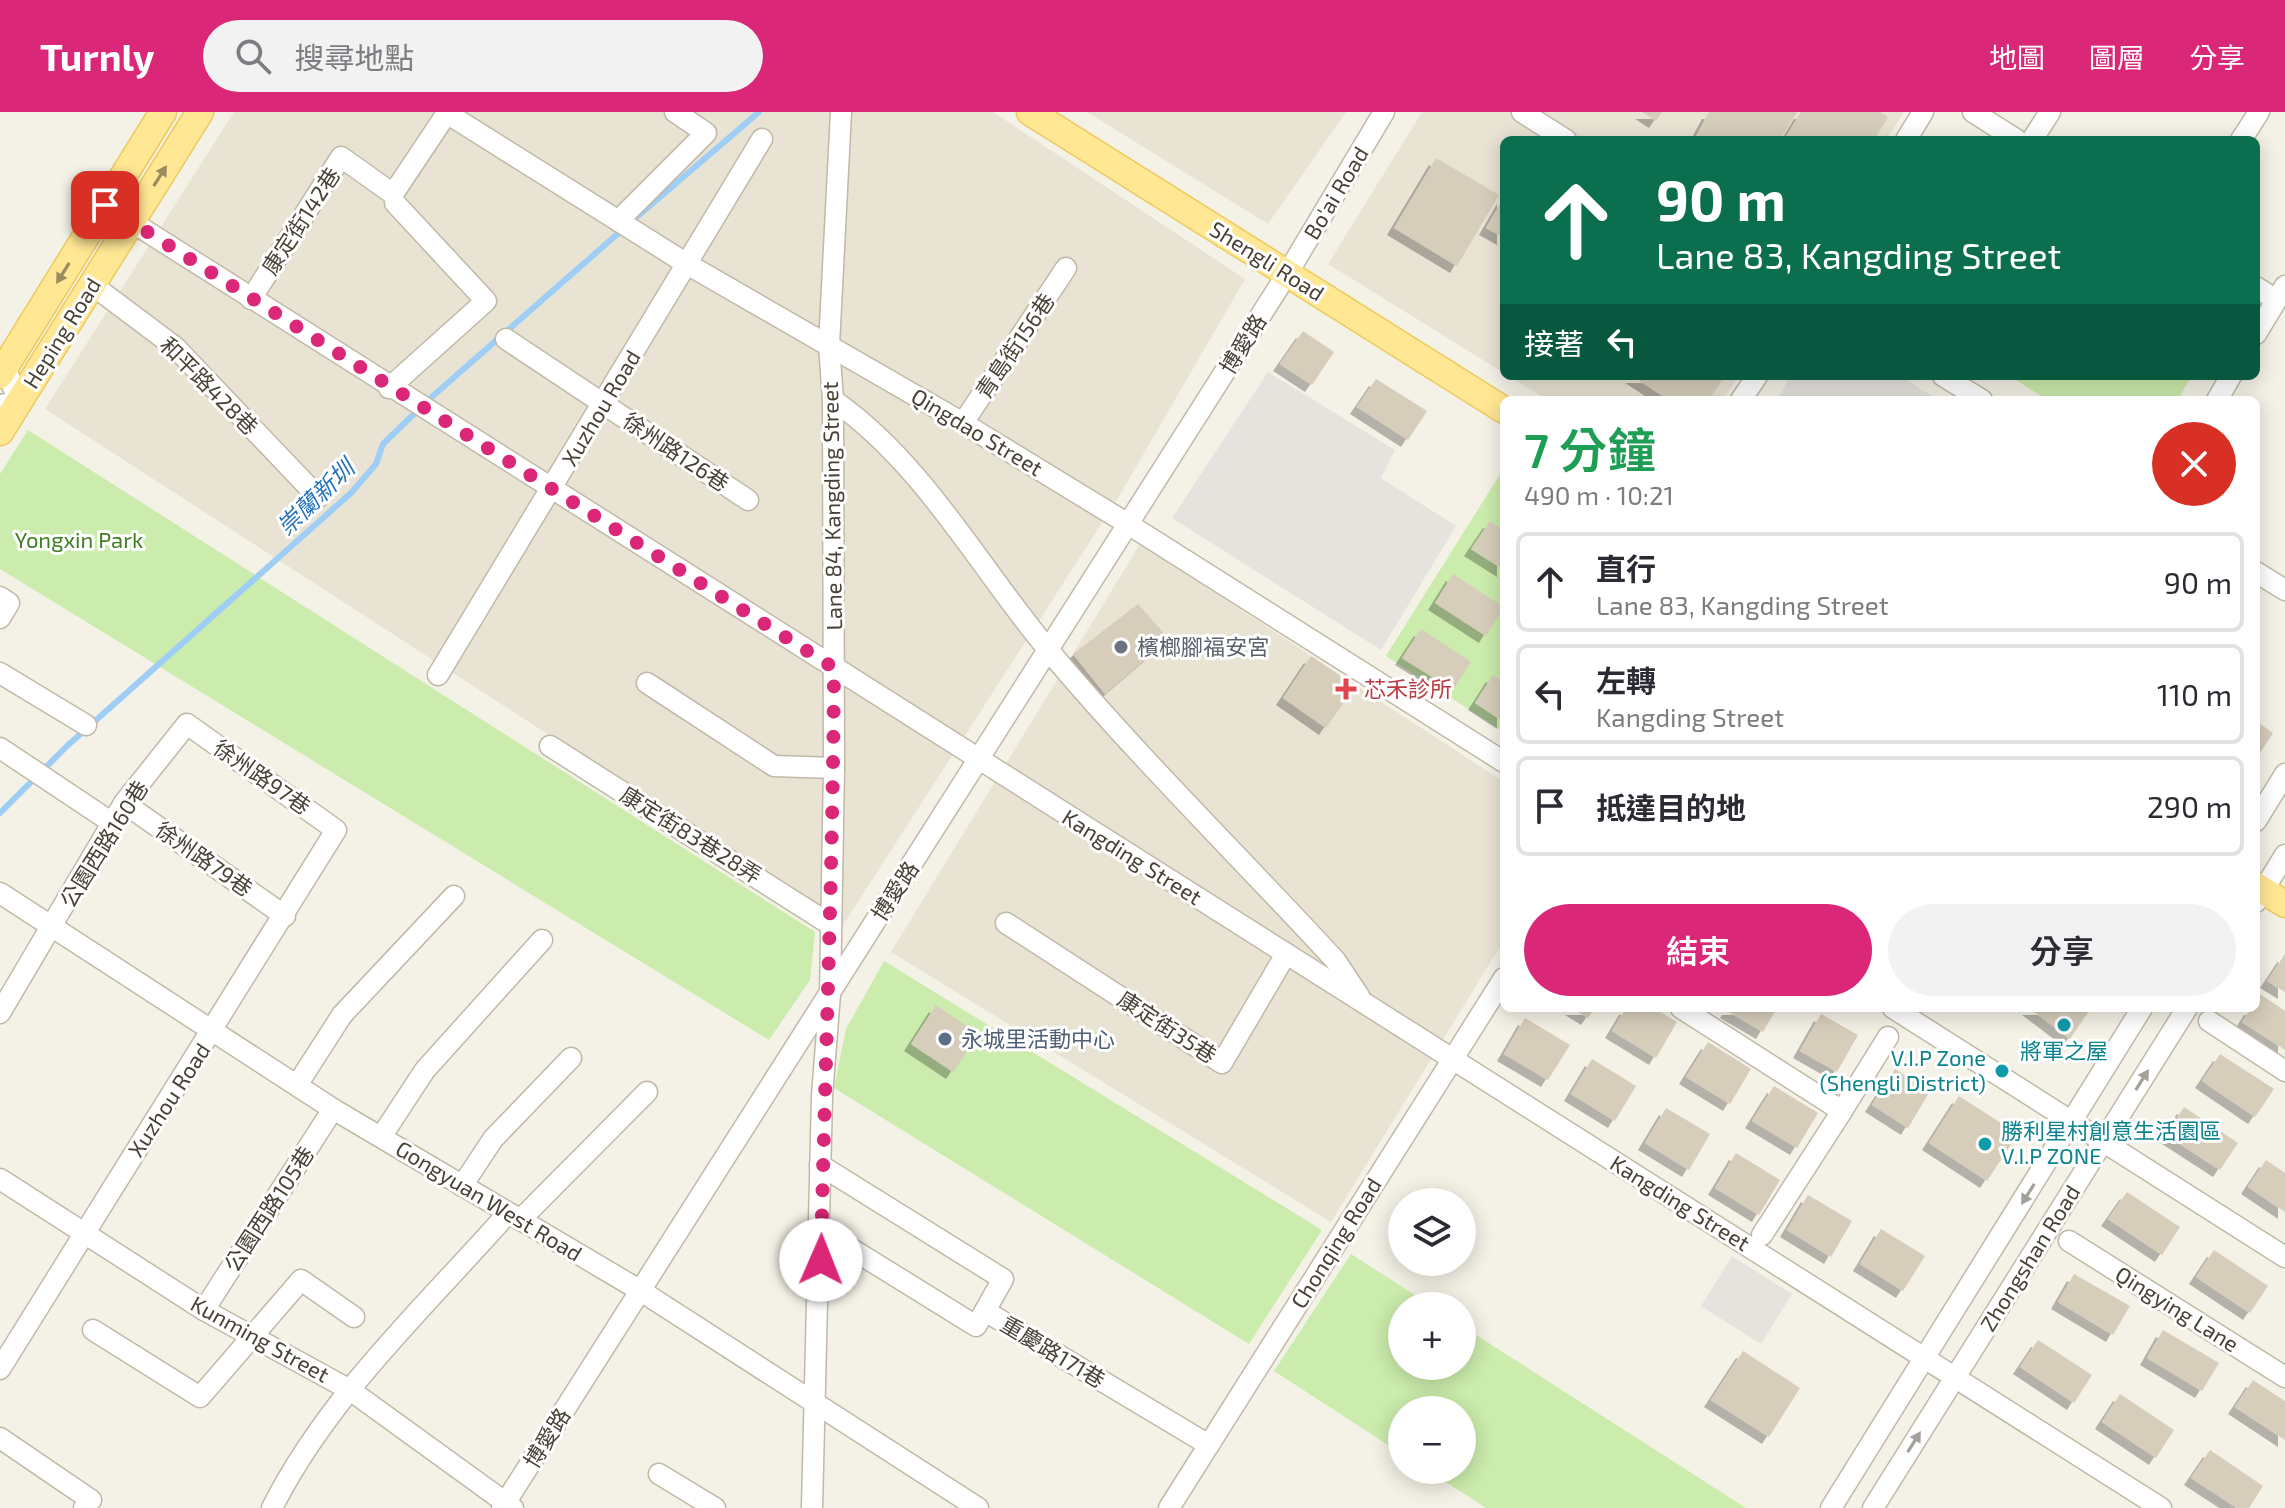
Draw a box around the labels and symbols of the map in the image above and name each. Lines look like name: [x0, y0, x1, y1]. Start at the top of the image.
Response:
street label: Bo'ai Road: [1297, 141, 1373, 244]
street label: 康定街142巷: [256, 162, 344, 279]
one-way arrow: [153, 165, 167, 187]
pin: [71, 171, 139, 239]
street label: Shengli Road: [1206, 215, 1329, 306]
one-way arrow: [56, 262, 70, 284]
street label: Heping Road: [17, 272, 105, 393]
street label: 青島街156巷: [970, 288, 1059, 403]
street label: 博愛路: [1214, 309, 1271, 378]
street label: 和平路428巷: [156, 331, 264, 439]
street label: Xuzhou Road: [555, 345, 645, 470]
street label: Lane 84, Kangding Street: [816, 381, 846, 631]
street label: Qingdao Street: [907, 382, 1048, 481]
street label: 徐州路126巷: [619, 406, 734, 496]
water label: 崇蘭新圳: [270, 451, 362, 541]
park label: Yongxin Park: [15, 526, 143, 552]
place label: 檳榔腳福安宮: [1137, 633, 1269, 659]
marker: 檳榔腳福安宮: [1112, 638, 1130, 656]
place label: 芯禾診所: [1364, 675, 1452, 701]
marker: 芯禾診所: [1335, 678, 1357, 700]
street label: 徐州路97巷: [209, 733, 316, 819]
street label: 公園西路160巷: [54, 775, 152, 912]
street label: 康定街83巷28弄: [616, 780, 767, 888]
street label: Kangding Street: [1058, 803, 1207, 909]
street label: 徐州路79巷: [151, 815, 258, 901]
street label: 博愛路: [865, 856, 923, 925]
street label: 康定街35巷: [1113, 985, 1222, 1068]
marker: 將軍之屋: [2055, 1016, 2073, 1034]
place label: 永城里活動中心: [961, 1025, 1115, 1051]
marker: 永城里活動中心: [936, 1030, 954, 1048]
place label: 將軍之屋: [2020, 1037, 2108, 1063]
street label: Xuzhou Road: [122, 1038, 215, 1161]
place label: V.I.P Zone (Shengli District): [1820, 1044, 1986, 1095]
marker: V.I.P Zone (Shengli District): [1993, 1062, 2011, 1080]
one-way arrow: [2134, 1069, 2149, 1090]
place label: 勝利星村創意生活園區 V.I.P ZONE: [2001, 1117, 2221, 1168]
street label: Gongyuan West Road: [392, 1134, 587, 1266]
marker: 勝利星村創意生活園區 V.I.P ZONE: [1976, 1135, 1994, 1153]
street label: 公園西路105巷: [218, 1141, 318, 1276]
street label: Kangding Street: [1606, 1149, 1755, 1255]
street label: Chonqing Road: [1285, 1172, 1386, 1313]
street label: Zhongshan Road: [1974, 1180, 2084, 1335]
one-way arrow: [2022, 1183, 2036, 1205]
position arrow: [779, 1218, 863, 1302]
street label: Qingying Lane: [2111, 1260, 2244, 1357]
street label: Kunming Street: [187, 1289, 334, 1387]
street label: 重慶路171巷: [997, 1310, 1110, 1392]
street label: 博愛路: [518, 1403, 575, 1472]
one-way arrow: [1907, 1431, 1921, 1453]

